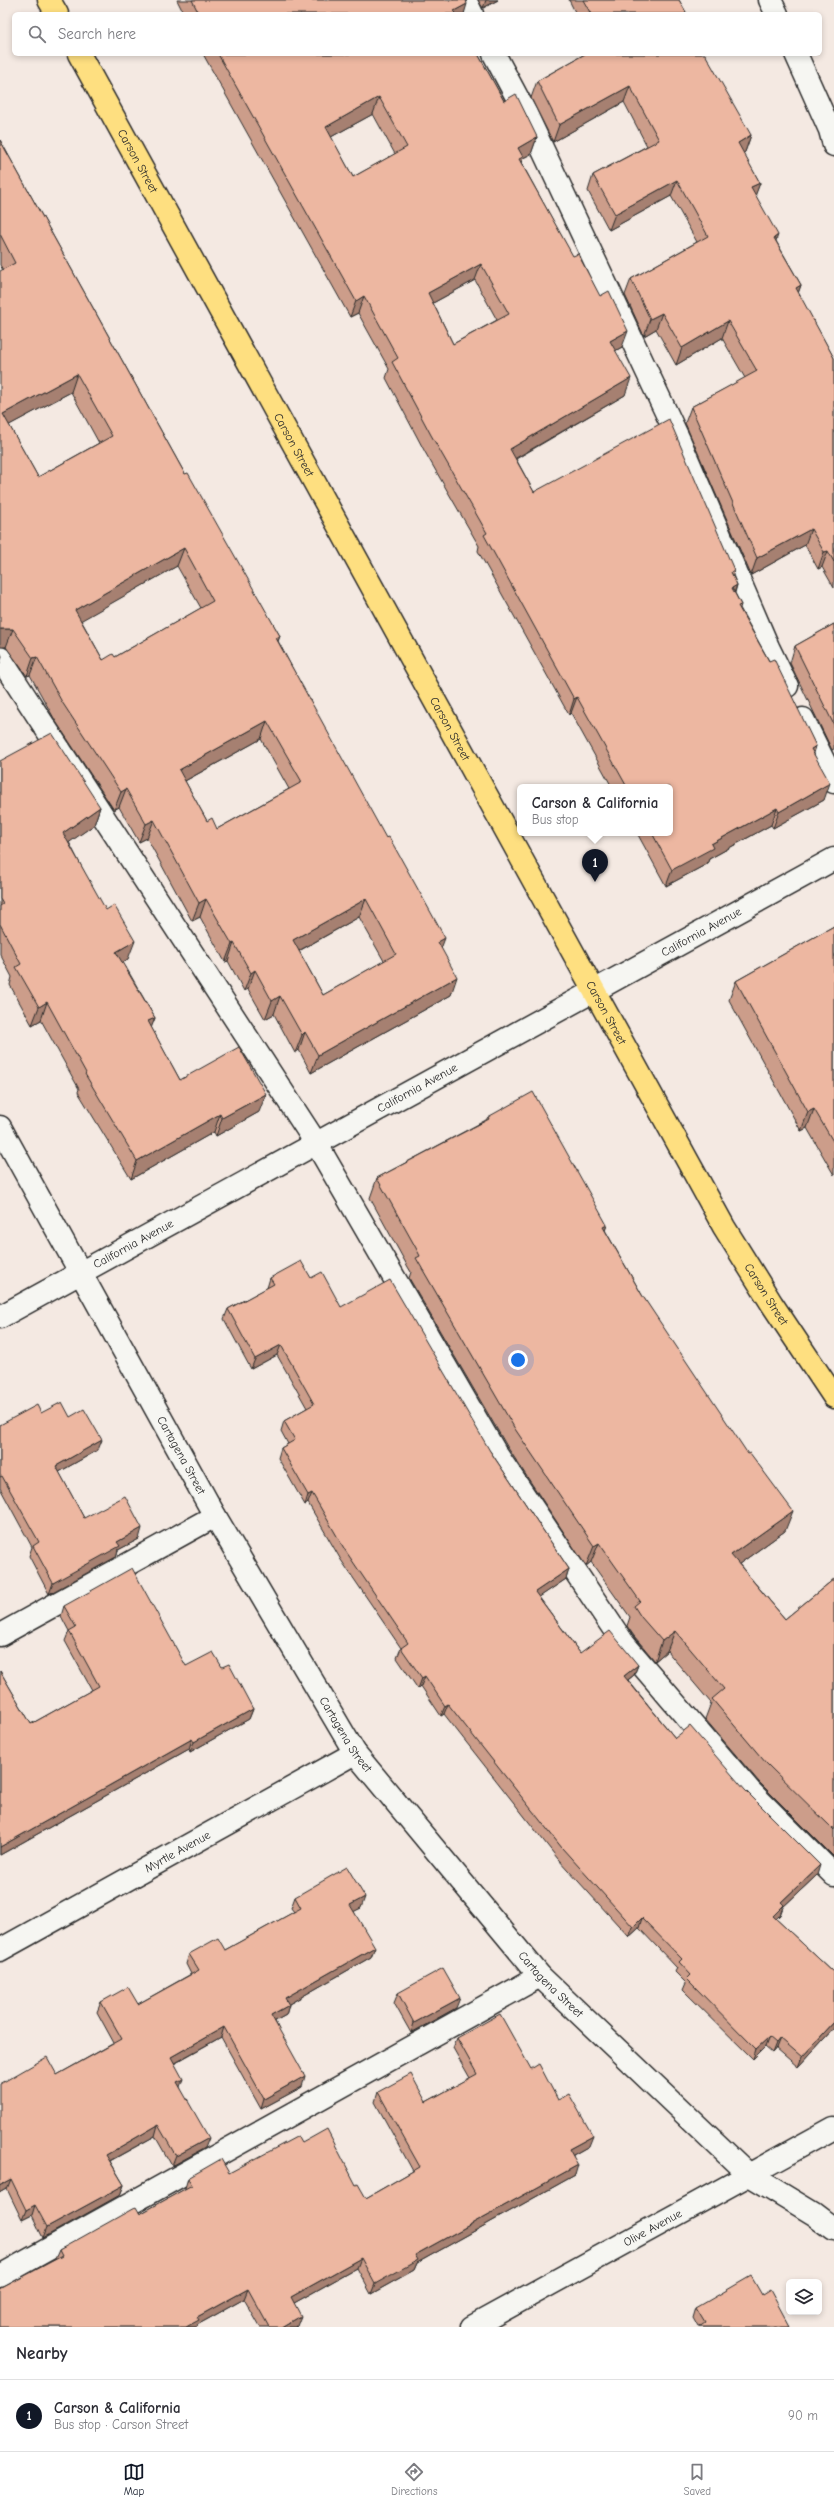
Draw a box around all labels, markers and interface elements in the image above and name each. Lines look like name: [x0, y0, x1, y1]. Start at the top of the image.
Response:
search box: [12, 12, 822, 56]
icon: search: [26, 23, 48, 45]
text: Search here: [58, 25, 136, 43]
street label: Carson Street: [115, 127, 161, 196]
street label: Carson Street: [271, 411, 317, 480]
street label: Carson Street: [427, 695, 473, 763]
popup: [517, 784, 673, 836]
text: Carson & California: [532, 794, 658, 812]
text: Bus stop: [532, 812, 579, 827]
pin: 1: [582, 849, 608, 882]
street label: California Avenue: [659, 904, 744, 960]
street label: Carson Street: [583, 978, 629, 1047]
street label: California Avenue: [375, 1060, 460, 1116]
street label: California Avenue: [91, 1216, 176, 1271]
street label: Carson Street: [741, 1261, 791, 1328]
your location: [508, 1350, 528, 1370]
street label: Cartagena Street: [154, 1414, 209, 1497]
street label: Cartagena Street: [316, 1694, 375, 1775]
street label: Myrtle Avenue: [142, 1828, 213, 1875]
street label: Cartagena Street: [515, 1948, 587, 2021]
street label: Olive Avenue: [621, 2206, 684, 2249]
map controls: [786, 2279, 822, 2315]
button: layers: [786, 2279, 822, 2315]
text: Nearby: [16, 2344, 67, 2363]
text: Carson & California: [54, 2399, 181, 2417]
text: 1: [26, 2408, 32, 2423]
text: 90 m: [788, 2408, 818, 2423]
text: Bus stop · Carson Street: [54, 2417, 188, 2432]
tab: Map: [123, 2461, 145, 2498]
tab: Directions: [391, 2461, 438, 2498]
tab: Saved: [684, 2461, 711, 2498]

